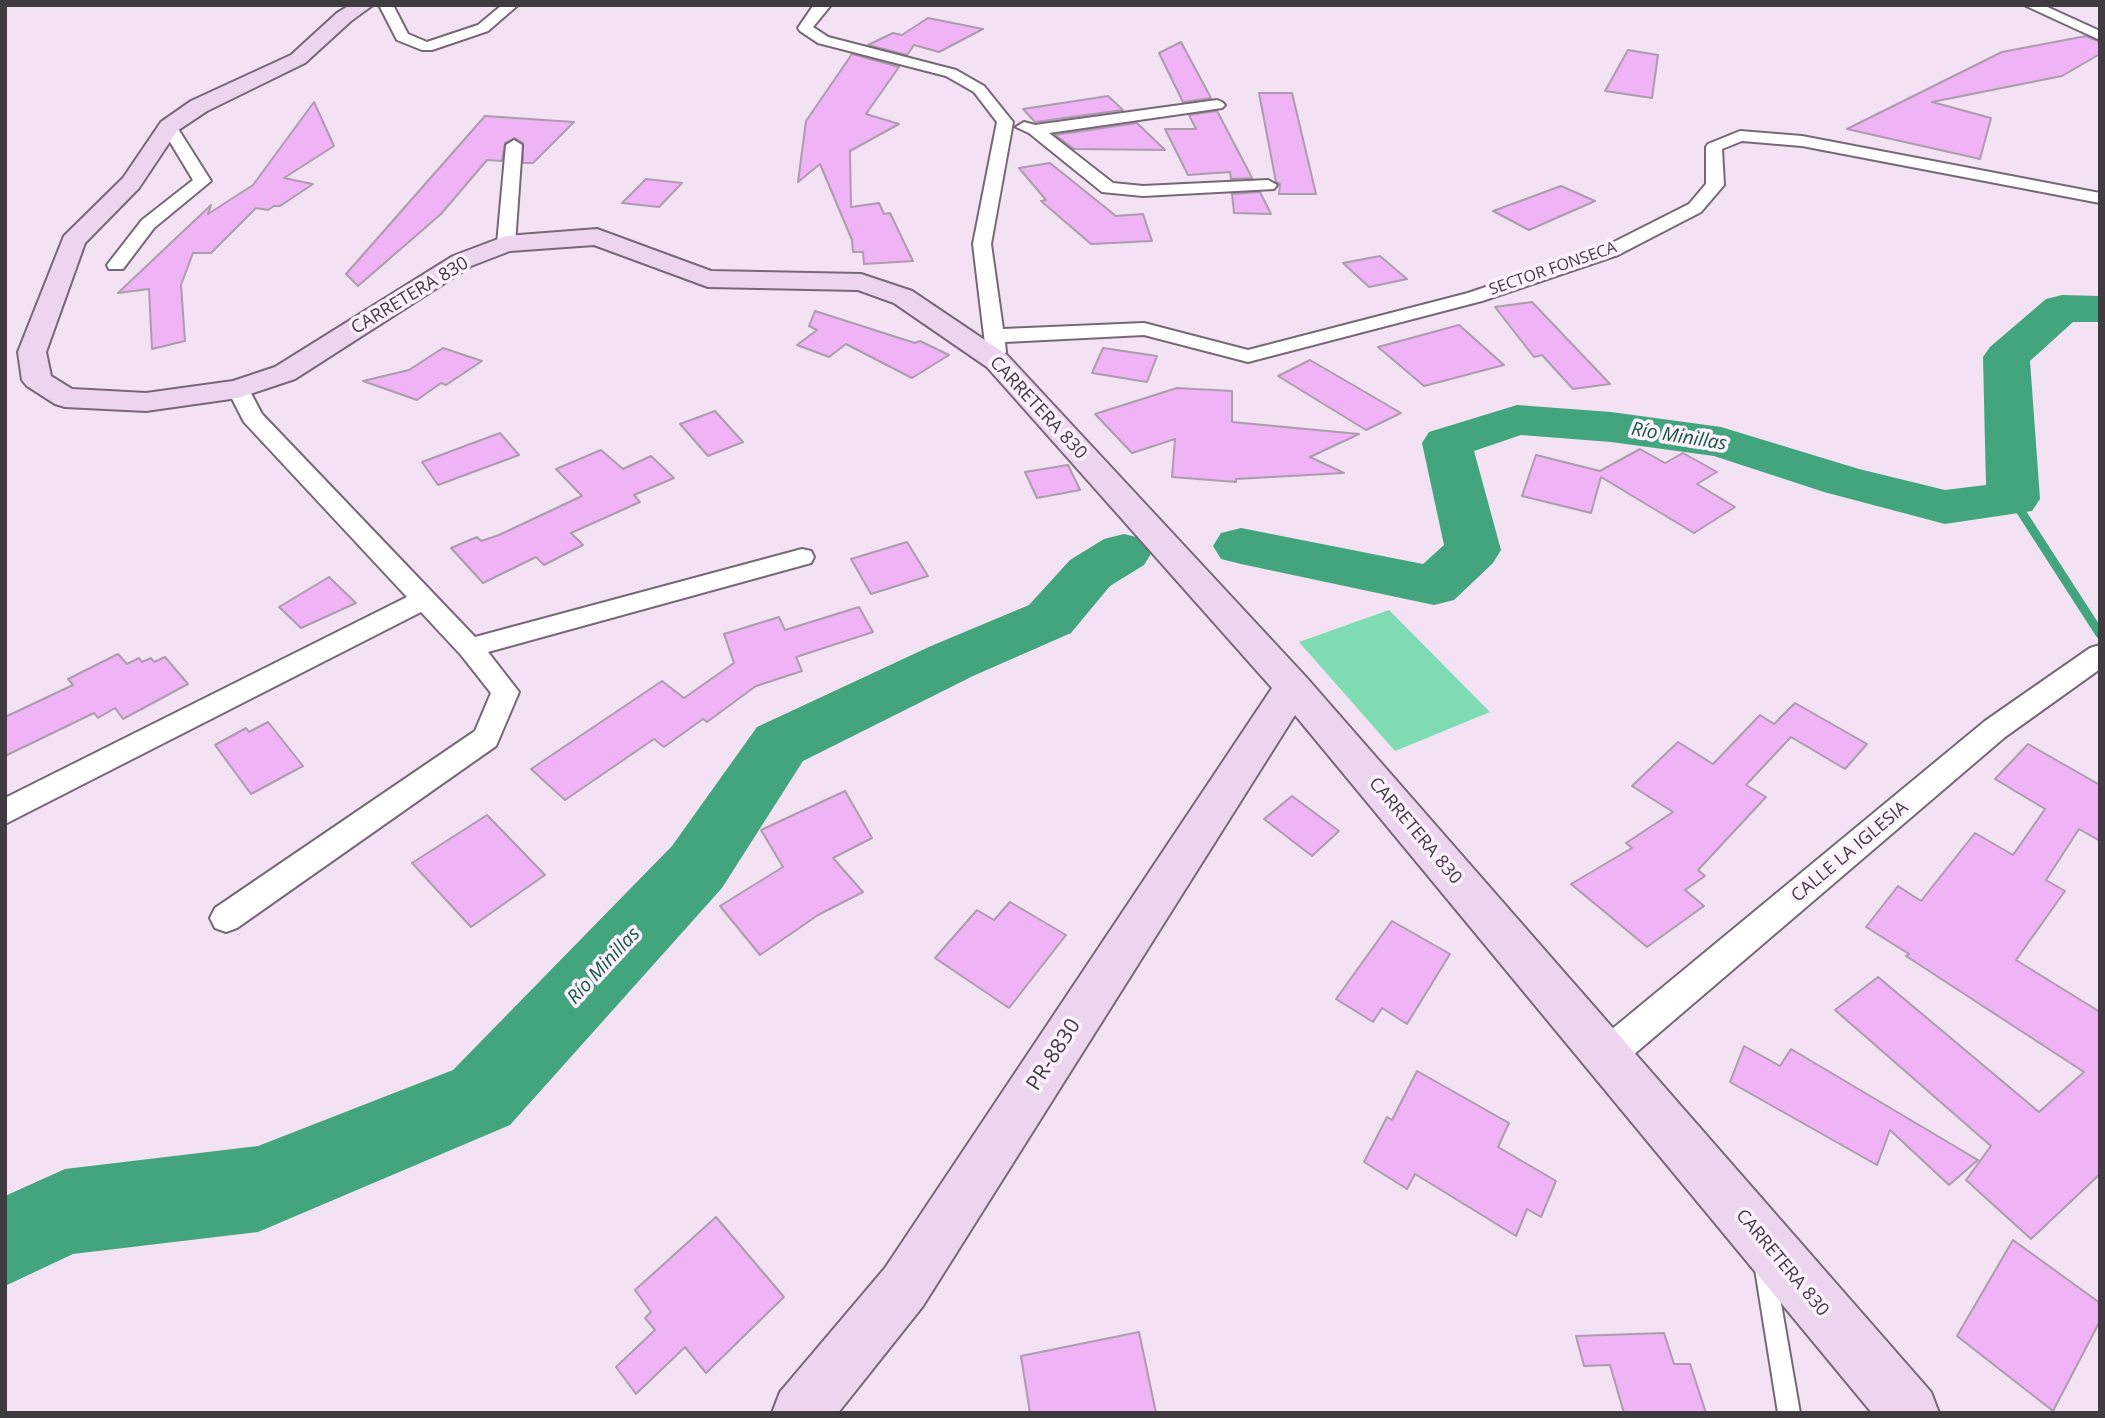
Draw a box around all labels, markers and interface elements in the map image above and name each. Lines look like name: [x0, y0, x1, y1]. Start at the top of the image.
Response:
street label: SECTOR FONSECA: [1487, 238, 1619, 300]
street label: CARRETERA 830: [347, 253, 473, 339]
street label: CARRETERA 830: [985, 352, 1091, 464]
water label: Río Minillas: [1630, 418, 1728, 456]
street label: CARRETERA 830: [1364, 773, 1466, 889]
street label: CALLE LA IGLESIA: [1787, 797, 1913, 907]
water label: Río Minillas: [563, 923, 645, 1009]
street label: PR-8830: [1022, 1014, 1086, 1096]
street label: CARRETERA 830: [1731, 1205, 1833, 1321]

